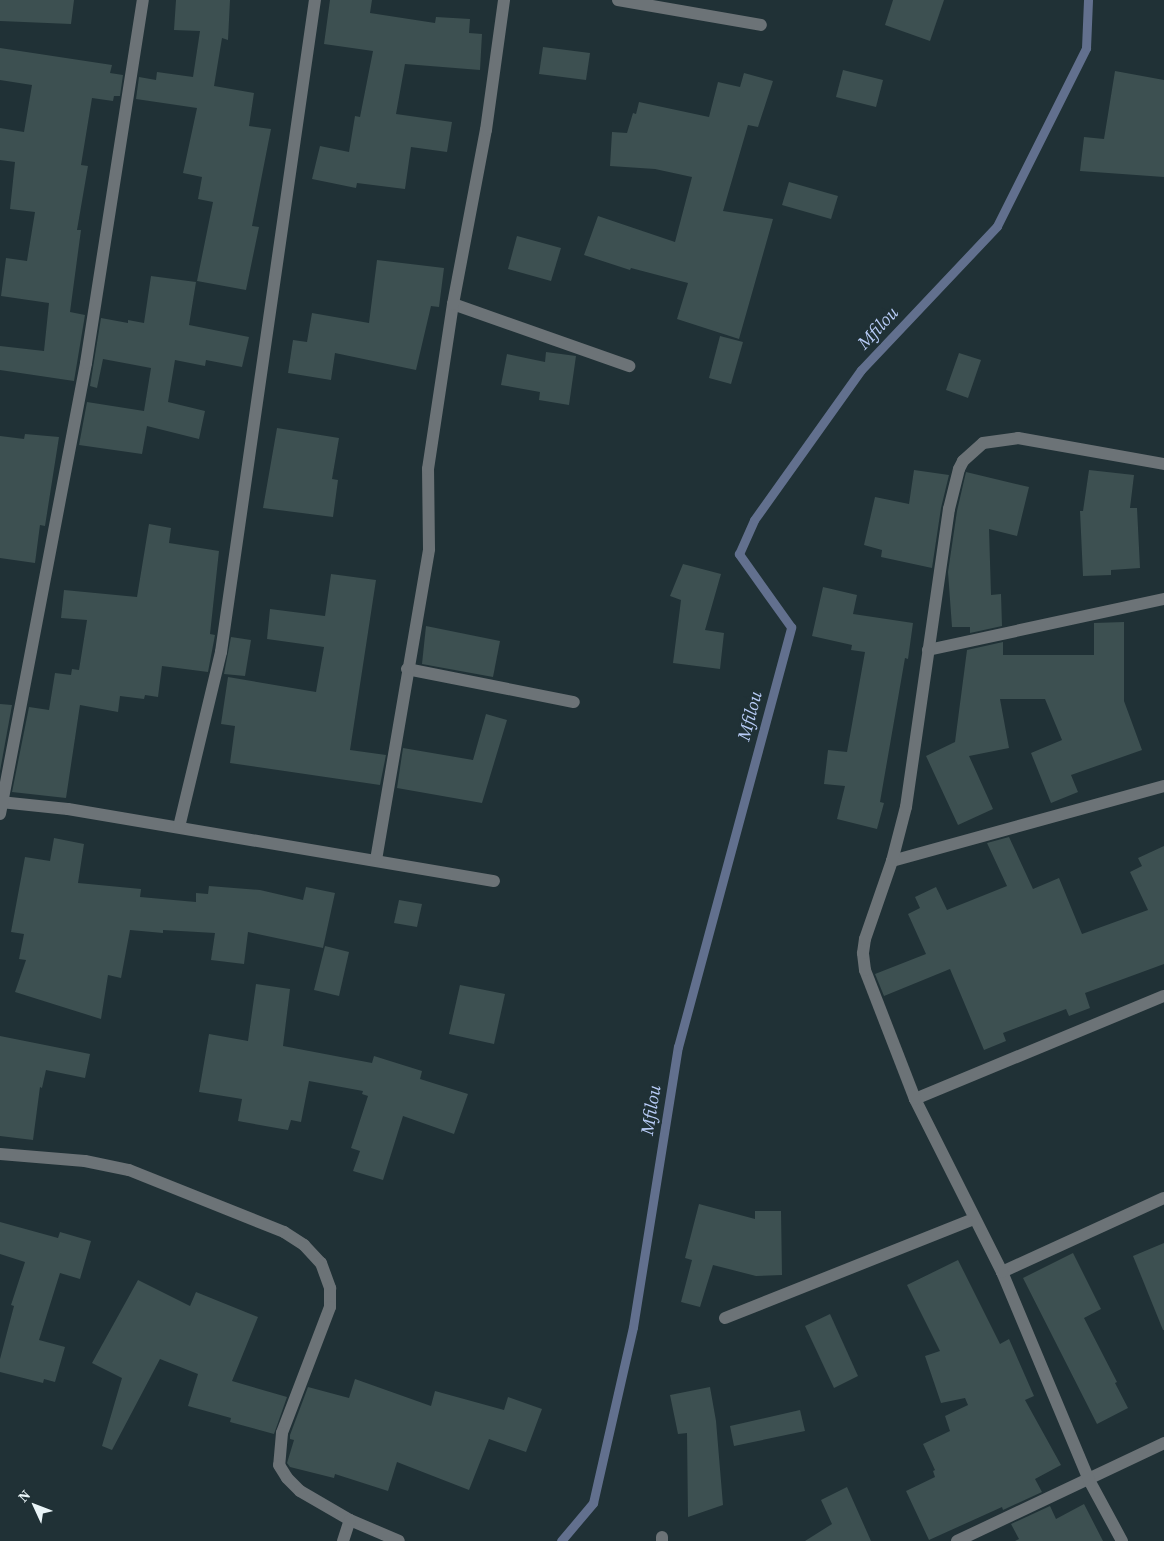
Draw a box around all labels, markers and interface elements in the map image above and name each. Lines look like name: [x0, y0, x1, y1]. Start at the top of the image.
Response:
water label: Mfilou: [853, 302, 903, 354]
water label: Mfilou: [733, 689, 767, 743]
water label: Mfilou: [636, 1083, 666, 1137]
north arrow: [10, 1481, 60, 1531]
text: N: [13, 1485, 35, 1506]

